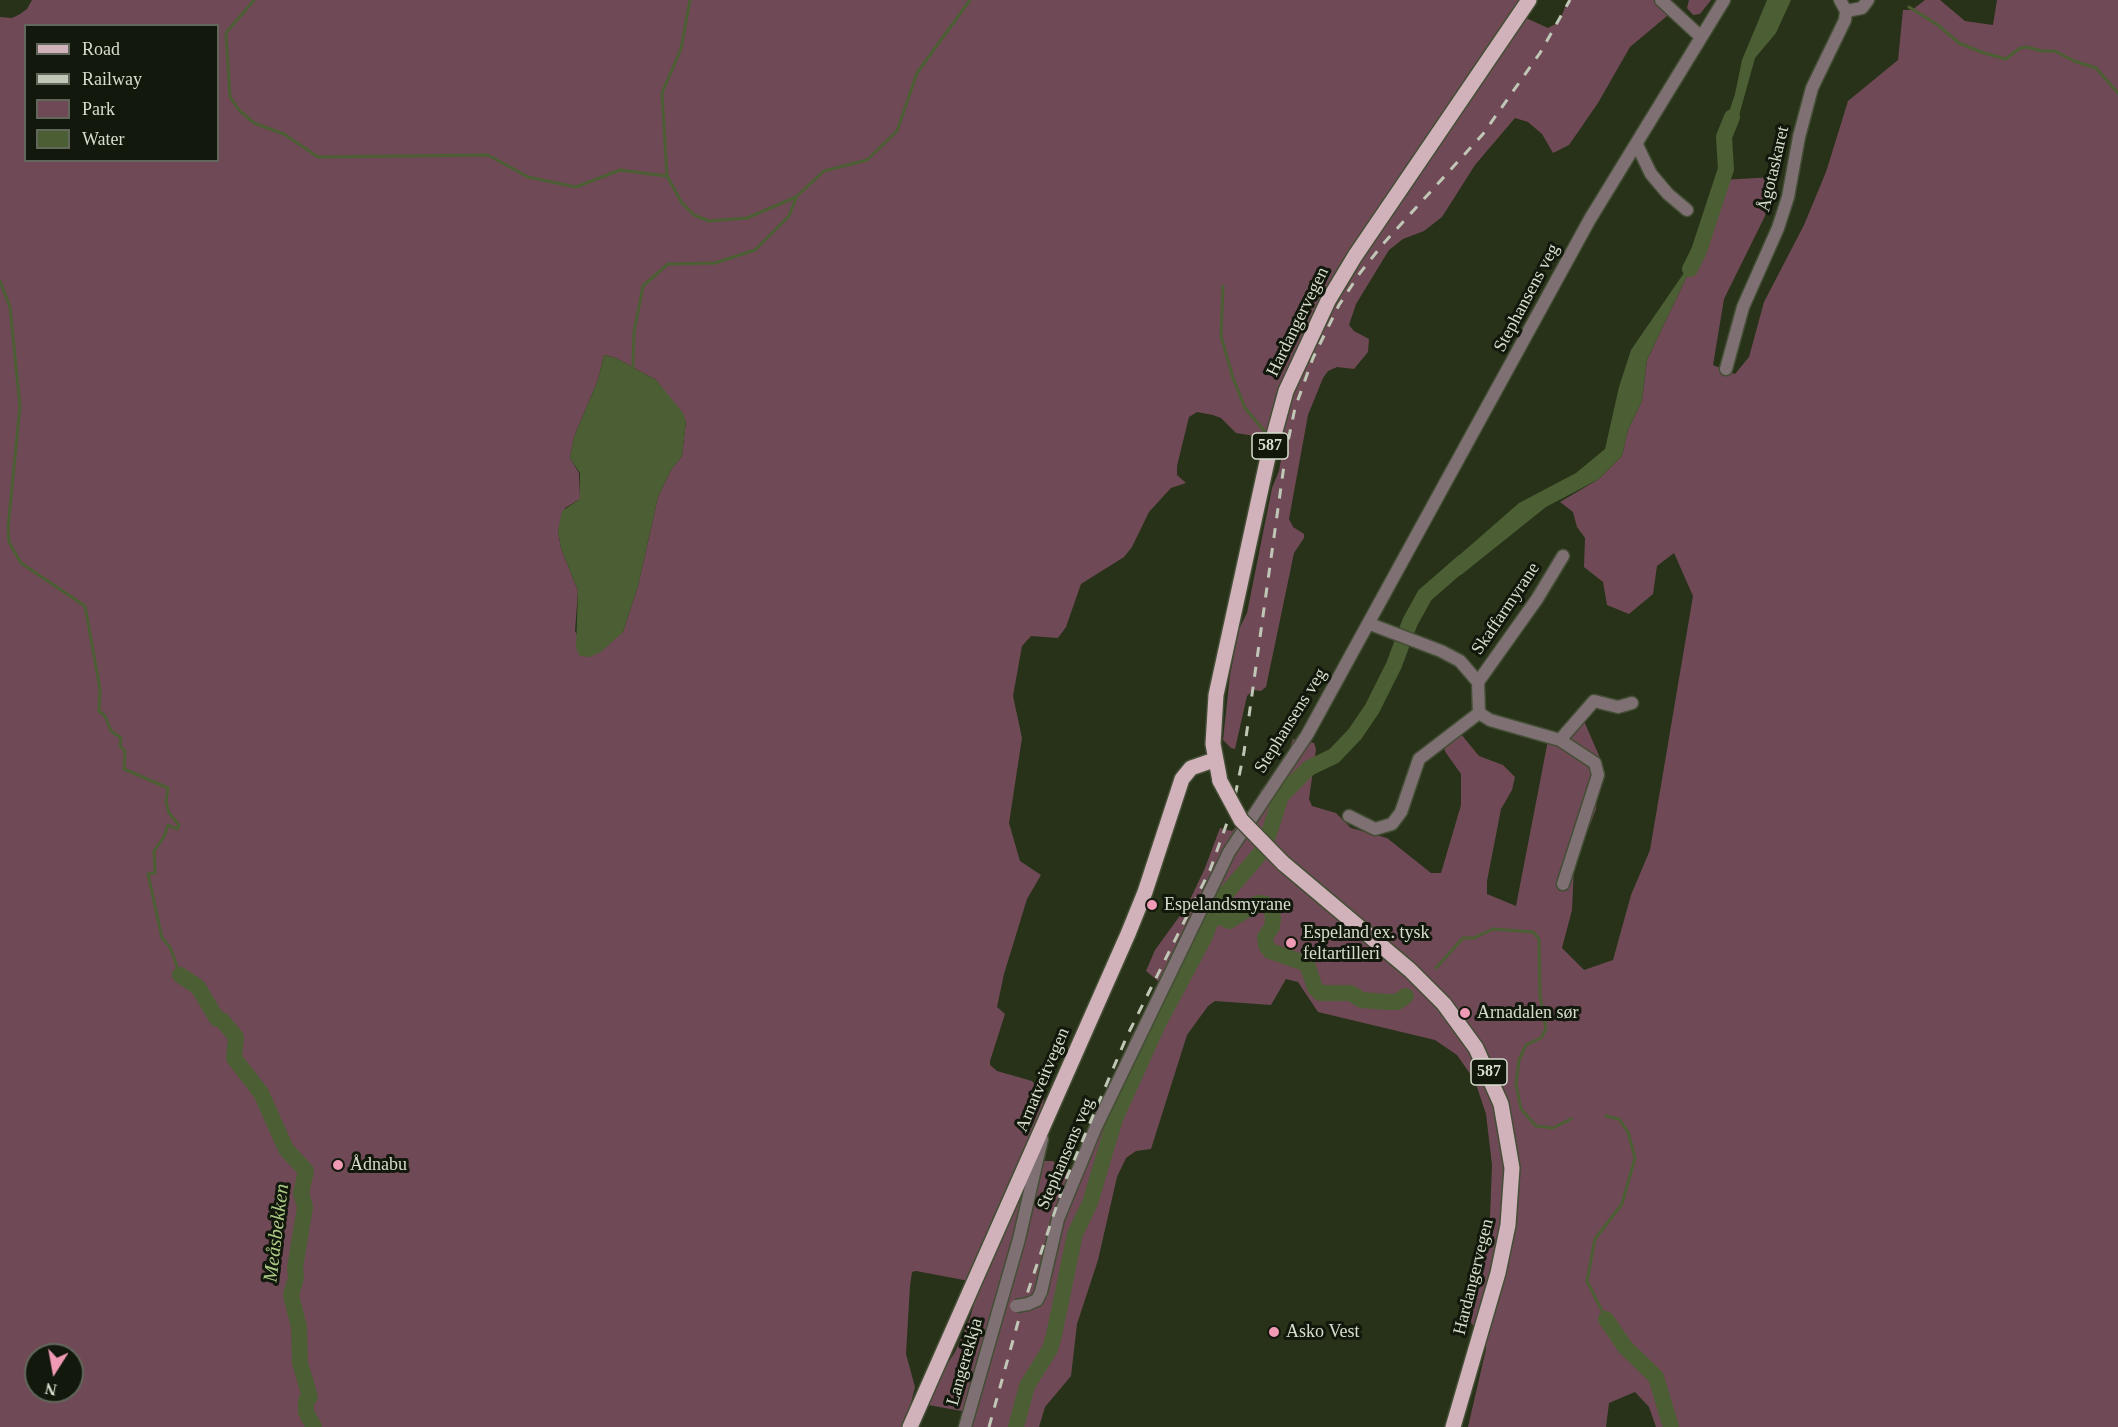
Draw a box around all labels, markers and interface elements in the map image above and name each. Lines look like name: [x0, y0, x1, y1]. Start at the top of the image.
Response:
legend: [24, 24, 219, 162]
text: Road: [82, 39, 120, 59]
text: Railway: [82, 69, 142, 89]
text: Park: [82, 99, 115, 119]
street label: Ågotaskaret: [1754, 124, 1794, 214]
text: Water: [82, 129, 125, 149]
street label: Stephansens veg: [1489, 240, 1565, 356]
street label: Hardangervegen: [1262, 264, 1334, 380]
road number: 587: [1252, 433, 1288, 459]
street label: Skaffarmyrane: [1467, 559, 1545, 659]
street label: Stephansens veg: [1250, 665, 1332, 777]
place label: Espelandsmyrane: [1164, 894, 1291, 916]
marker: Espelandsmyrane: [1145, 898, 1159, 912]
place label: Espeland ex. tysk feltartilleri: [1303, 922, 1429, 964]
marker: Espeland ex. tysk feltartilleri: [1284, 936, 1298, 950]
place label: Arnadalen sør: [1477, 1002, 1578, 1024]
marker: Arnadalen sør: [1458, 1006, 1472, 1020]
street label: Arnatveitvegen: [1011, 1025, 1075, 1135]
road number: 587: [1471, 1059, 1507, 1085]
street label: Stephansens veg: [1033, 1095, 1099, 1213]
place label: Ådnabu: [350, 1154, 407, 1176]
marker: Ådnabu: [331, 1158, 345, 1172]
water label: Meåsbekken: [259, 1182, 295, 1284]
street label: Hardangervegen: [1449, 1217, 1499, 1337]
street label: Langerekkja: [942, 1316, 988, 1408]
place label: Asko Vest: [1286, 1321, 1360, 1343]
marker: Asko Vest: [1267, 1325, 1281, 1339]
north arrow: [24, 1343, 84, 1403]
text: N: [44, 1380, 58, 1399]

